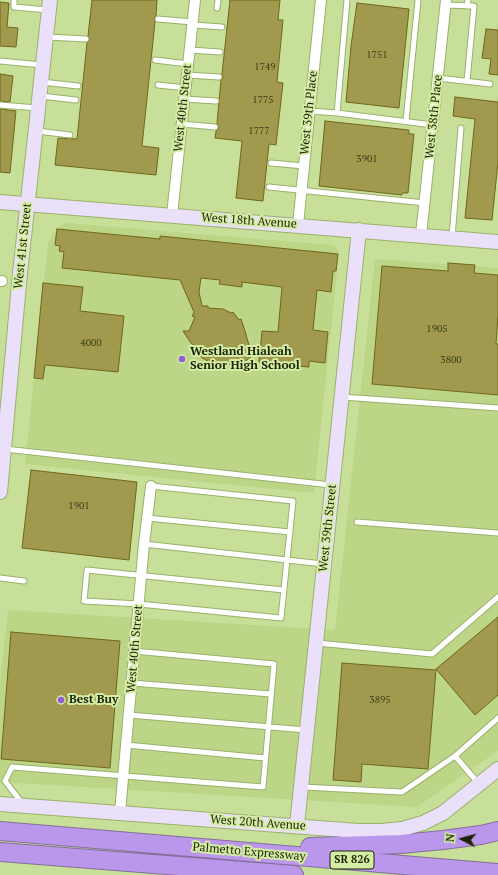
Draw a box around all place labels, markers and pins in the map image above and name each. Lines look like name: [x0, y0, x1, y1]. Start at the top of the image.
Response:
place label: Westland Hialeah Senior High School: [190, 345, 300, 373]
marker: Westland Hialeah Senior High School: [177, 354, 187, 364]
place label: Best Buy: [69, 693, 118, 707]
marker: Best Buy: [56, 695, 66, 705]

